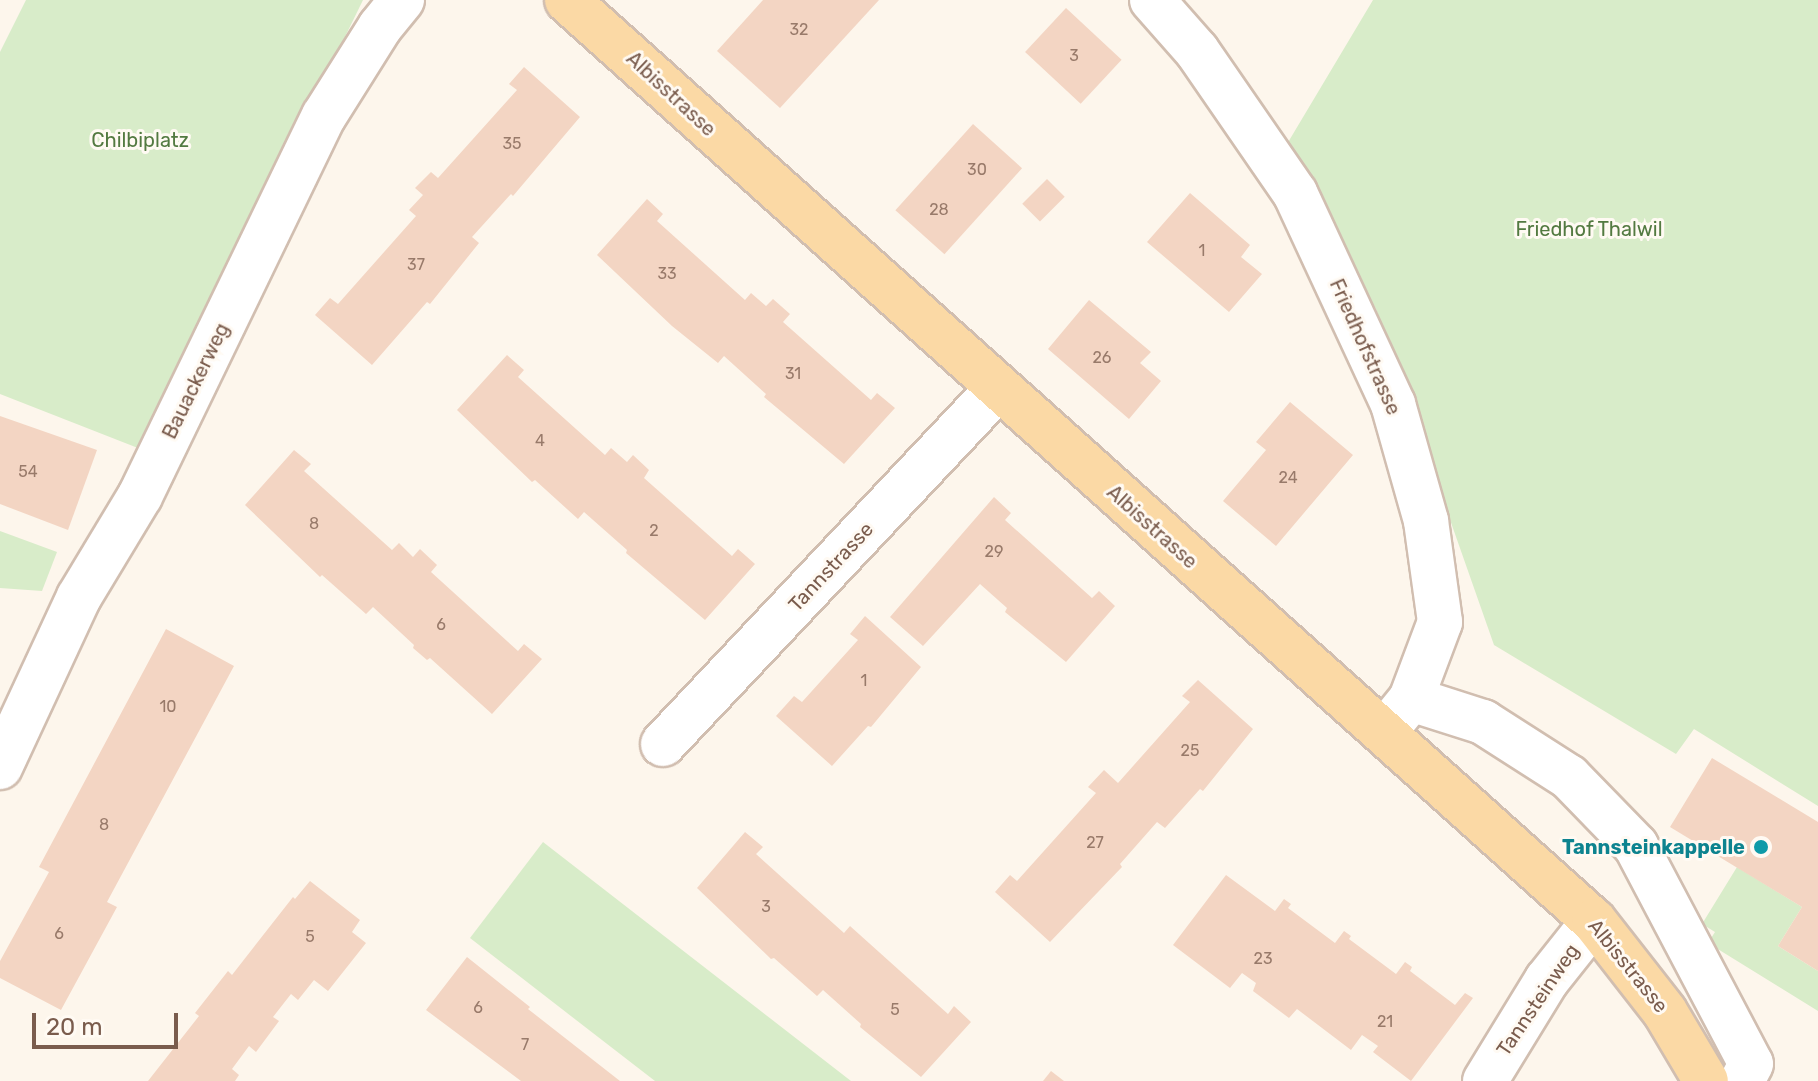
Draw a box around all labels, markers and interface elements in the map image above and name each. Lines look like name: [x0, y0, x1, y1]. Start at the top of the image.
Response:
house number: 32: [789, 20, 809, 40]
house number: 3: [1069, 46, 1079, 66]
street label: Albisstrasse: [621, 47, 721, 141]
park label: Chilbiplatz: [91, 128, 189, 152]
house number: 35: [502, 134, 522, 154]
house number: 30: [967, 160, 987, 180]
house number: 28: [929, 200, 949, 220]
park label: Friedhof Thalwil: [1515, 217, 1663, 241]
house number: 1: [1199, 241, 1205, 261]
house number: 37: [407, 255, 425, 275]
house number: 33: [657, 264, 677, 284]
street label: Friedhofstrasse: [1324, 275, 1406, 419]
street label: Bauackerweg: [158, 319, 234, 443]
house number: 26: [1092, 348, 1112, 368]
house number: 31: [785, 364, 801, 384]
house number: 4: [535, 431, 545, 451]
house number: 54: [18, 462, 38, 482]
house number: 24: [1278, 468, 1298, 488]
street label: Albisstrasse: [1102, 480, 1202, 574]
house number: 8: [309, 514, 319, 534]
street label: Tannstrasse: [784, 517, 878, 617]
house number: 2: [649, 521, 659, 541]
house number: 29: [985, 542, 1003, 562]
house number: 6: [436, 615, 446, 635]
house number: 1: [861, 671, 867, 691]
house number: 10: [159, 697, 177, 717]
house number: 25: [1181, 741, 1199, 761]
house number: 8: [99, 815, 109, 835]
house number: 27: [1086, 833, 1104, 853]
place label: Tannsteinkappelle: [1562, 835, 1745, 859]
marker: Tannsteinkappelle: [1752, 838, 1770, 856]
house number: 3: [761, 897, 771, 917]
street label: Albisstrasse: [1583, 914, 1673, 1018]
house number: 6: [54, 924, 64, 944]
house number: 5: [305, 927, 315, 947]
street label: Tannsteinweg: [1492, 939, 1584, 1061]
house number: 23: [1253, 949, 1273, 969]
scale bar: [36, 997, 182, 1047]
house number: 6: [473, 998, 483, 1018]
house number: 5: [890, 1000, 900, 1020]
house number: 21: [1377, 1012, 1393, 1032]
text: 20 m: [46, 1013, 103, 1041]
house number: 7: [521, 1035, 529, 1055]

